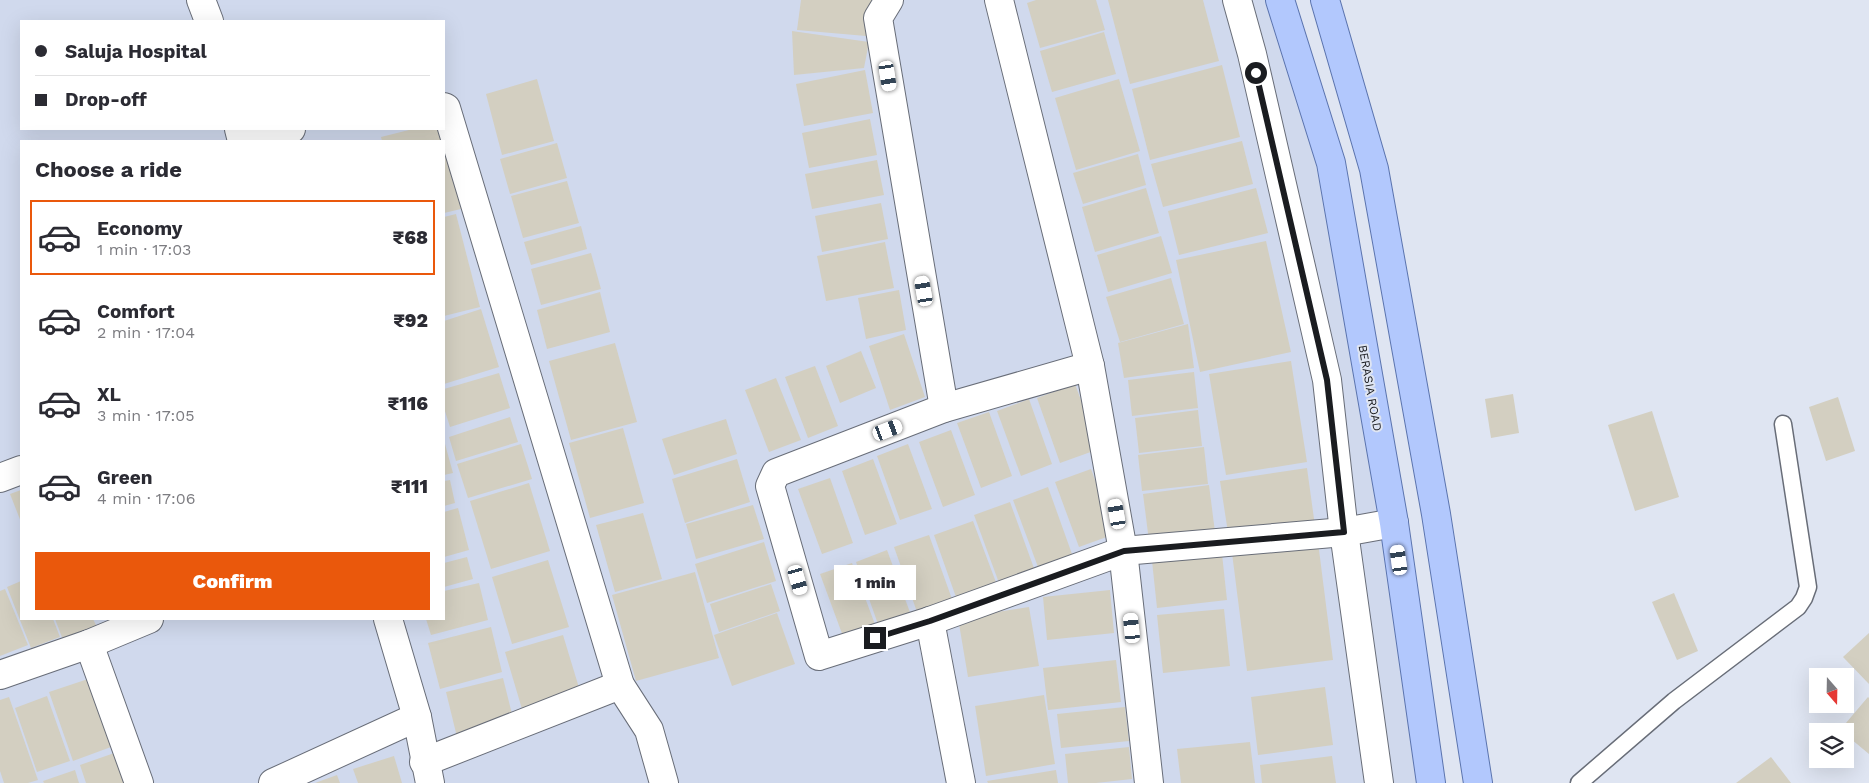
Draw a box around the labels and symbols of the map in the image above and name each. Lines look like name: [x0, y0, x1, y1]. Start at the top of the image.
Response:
car: [878, 60, 897, 92]
route start: [1245, 62, 1267, 84]
car: [914, 275, 933, 307]
street label: BERASIA ROAD: [1356, 344, 1384, 432]
car: [871, 418, 904, 442]
car: [1107, 498, 1126, 530]
car: [1389, 544, 1408, 576]
car: [786, 564, 809, 596]
callout: 1 min: [834, 566, 916, 600]
car: [1122, 612, 1141, 644]
route end: [864, 627, 886, 649]
north arrow: [1809, 668, 1854, 712]

